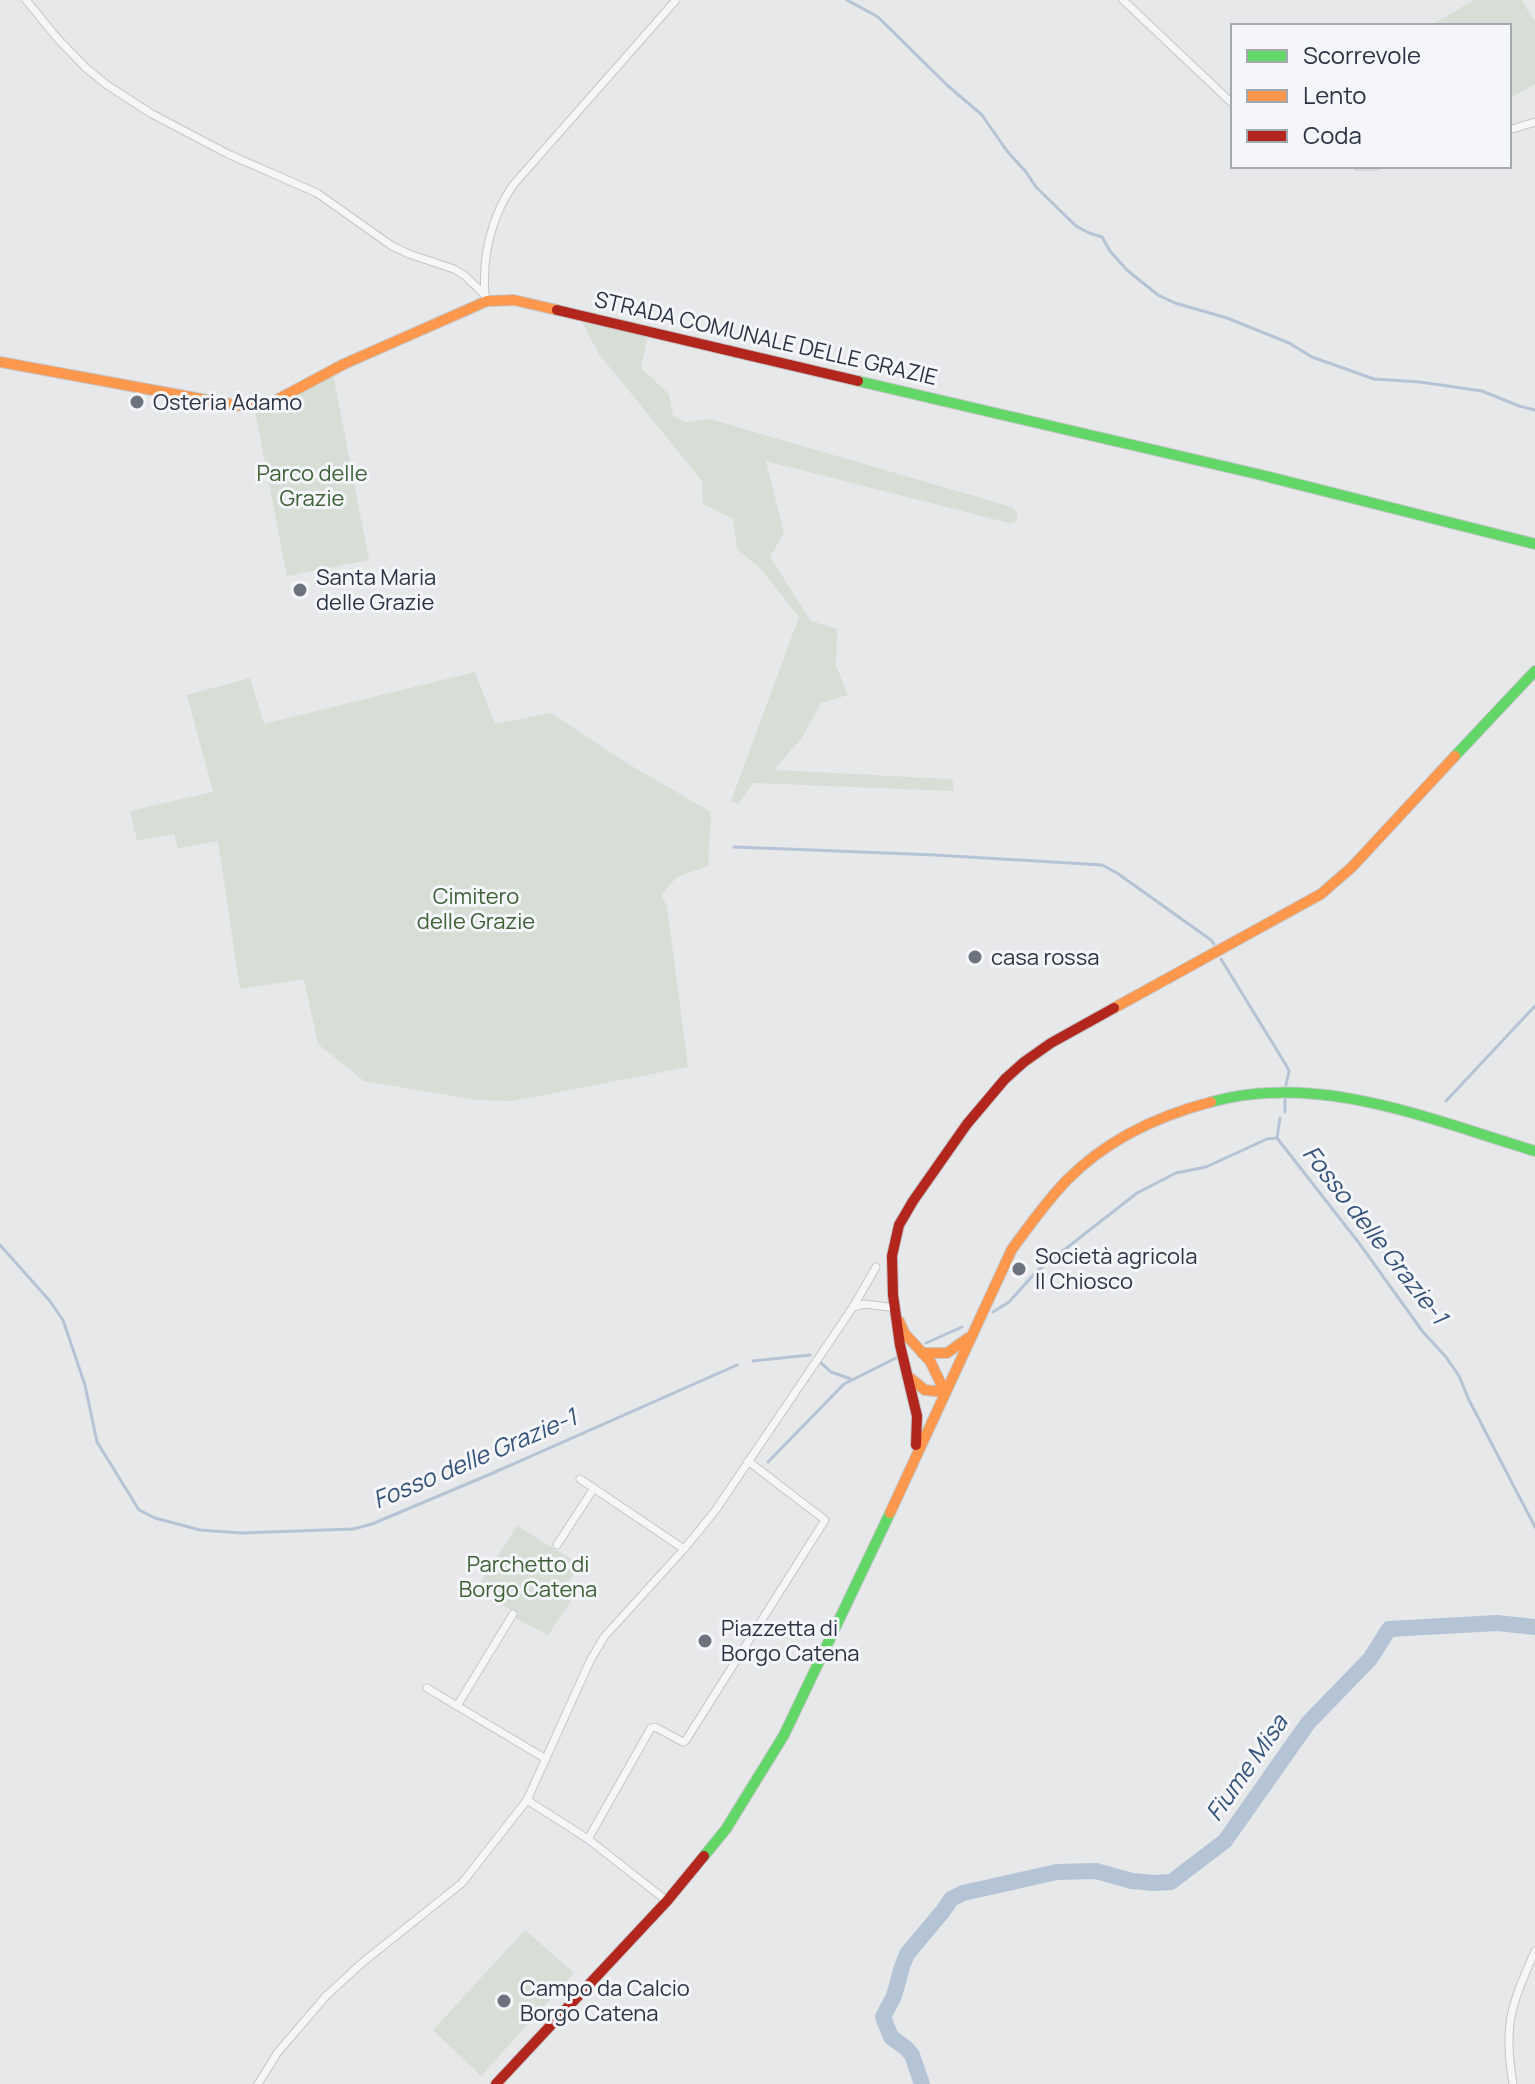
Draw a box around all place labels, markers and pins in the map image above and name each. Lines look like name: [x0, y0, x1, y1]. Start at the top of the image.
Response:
place label: Osteria Adamo: [153, 387, 302, 417]
marker: Osteria Adamo: [128, 393, 146, 411]
place label: Santa Maria delle Grazie: [316, 562, 436, 617]
marker: Santa Maria delle Grazie: [291, 581, 309, 599]
place label: casa rossa: [991, 942, 1099, 972]
marker: casa rossa: [966, 948, 984, 966]
place label: Società agricola Il Chiosco: [1035, 1241, 1197, 1296]
marker: Società agricola Il Chiosco: [1010, 1260, 1028, 1278]
place label: Piazzetta di Borgo Catena: [721, 1613, 860, 1668]
marker: Piazzetta di Borgo Catena: [696, 1632, 714, 1650]
place label: Campo da Calcio Borgo Catena: [520, 1973, 690, 2028]
marker: Campo da Calcio Borgo Catena: [495, 1992, 513, 2010]

